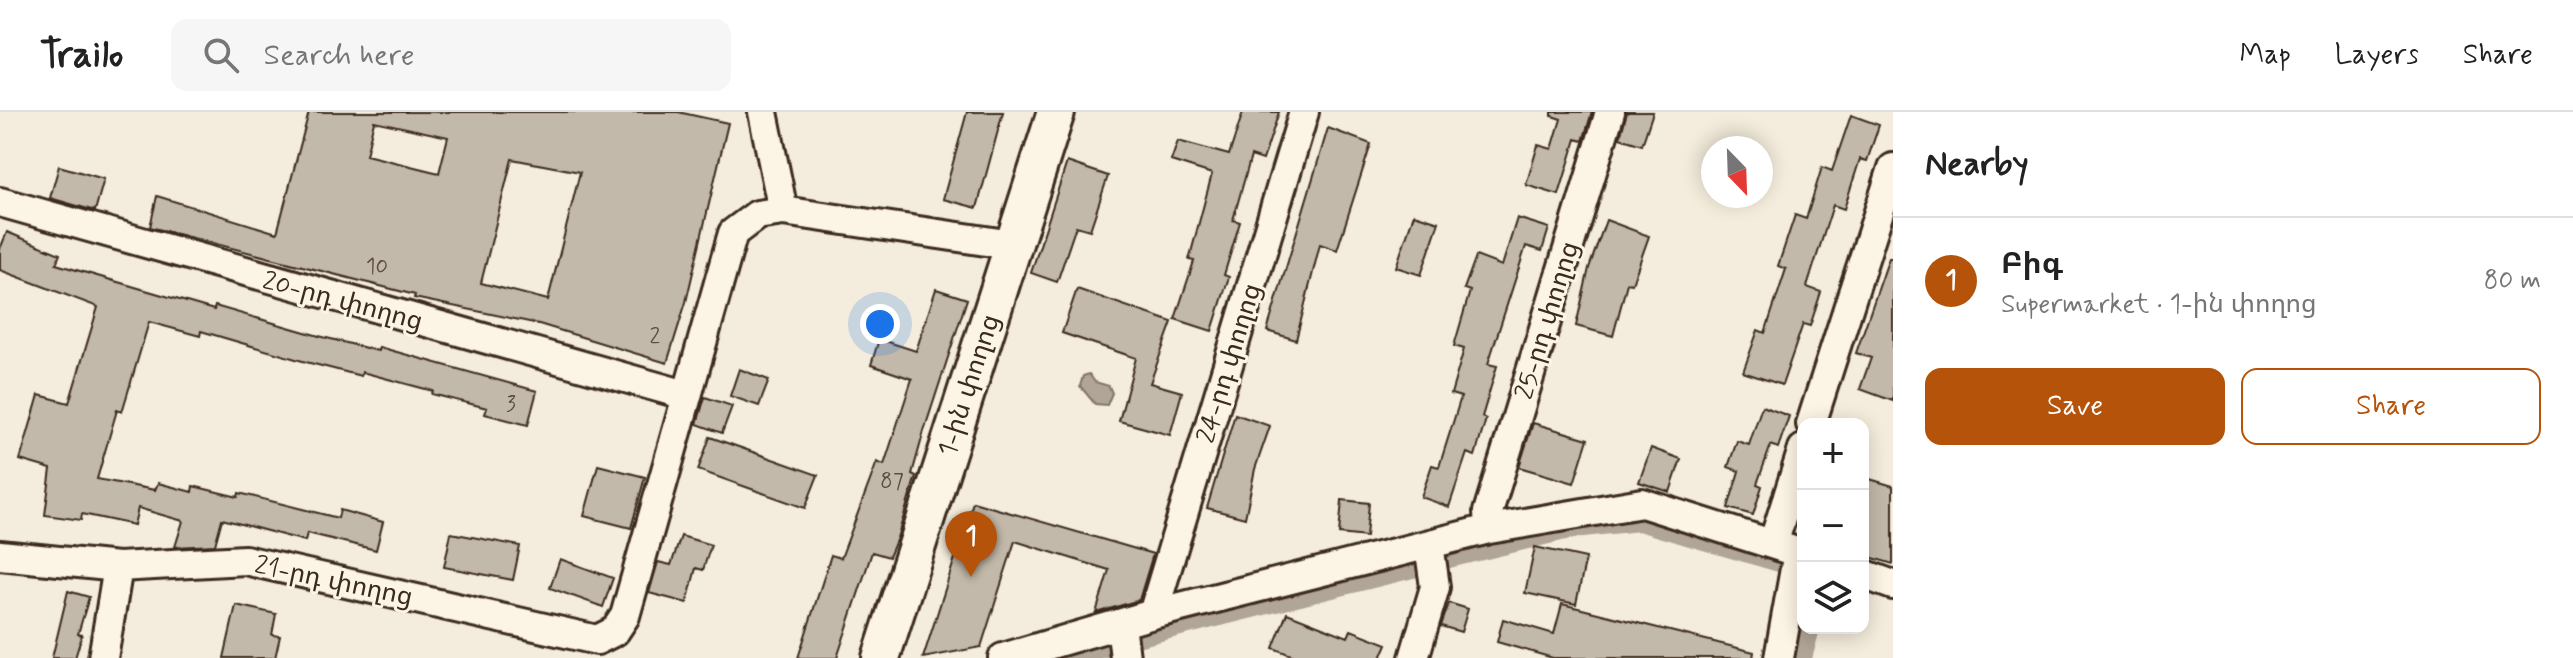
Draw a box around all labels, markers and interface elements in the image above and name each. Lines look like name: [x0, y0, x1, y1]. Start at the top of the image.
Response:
search box: [171, 19, 731, 91]
text: Trailo: [40, 31, 123, 80]
icon: search: [199, 33, 243, 77]
text: Search here: [263, 36, 414, 75]
text: Map: [2240, 37, 2291, 74]
text: Layers: [2335, 37, 2419, 74]
text: Share: [2463, 37, 2533, 74]
north arrow: [1701, 136, 1773, 208]
text: Nearby: [1925, 142, 2029, 187]
street label: 25-րդ փողոց: [1508, 238, 1588, 404]
text: Բիգ: [2001, 245, 2063, 284]
house number: 10: [366, 253, 388, 281]
street label: 20-րդ փողոց: [259, 264, 426, 340]
text: 1: [1945, 264, 1957, 298]
text: 80 m: [2484, 264, 2541, 298]
street label: 24-րդ փողոց: [1190, 280, 1270, 448]
text: Supermarket · 1-ին փողոց: [2001, 288, 2317, 322]
your location: [860, 304, 900, 344]
street label: 1-ին փողոց: [931, 310, 1009, 461]
house number: 2: [650, 323, 661, 351]
button: Save: [1925, 368, 2225, 445]
button: Share: [2241, 368, 2541, 445]
house number: 3: [506, 391, 516, 419]
map controls: [1797, 418, 1869, 634]
button: +: [1797, 418, 1869, 490]
house number: 87: [880, 468, 904, 496]
button: −: [1797, 490, 1869, 562]
pin: 1: [945, 511, 997, 577]
street label: 21-րդ փողոց: [252, 549, 416, 615]
button: layers: [1797, 562, 1869, 634]

